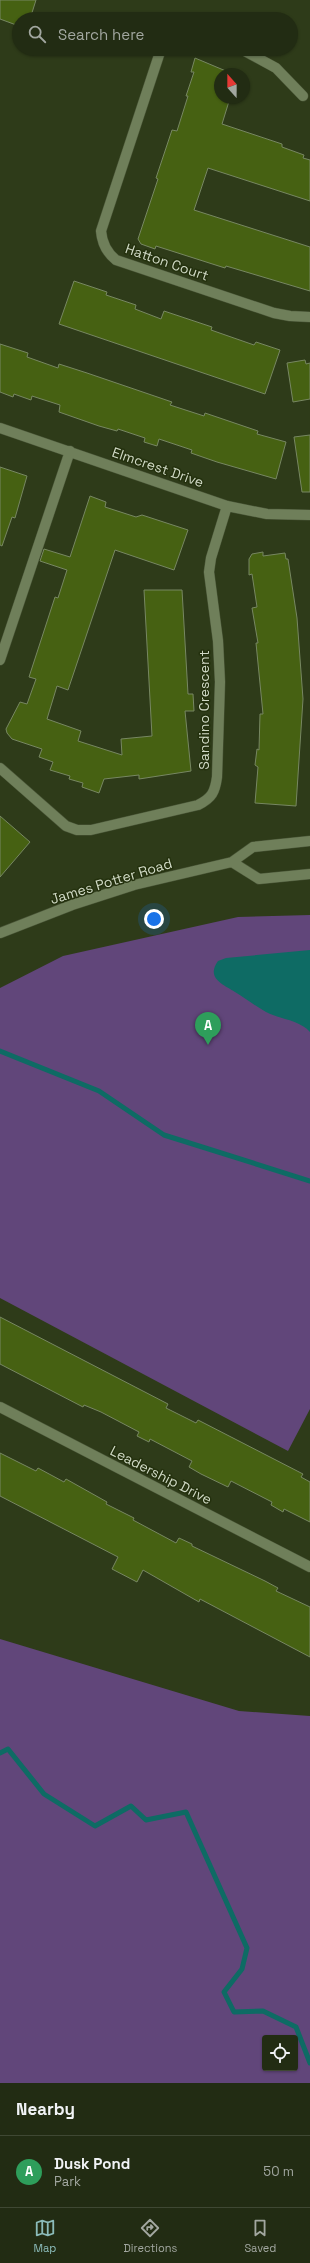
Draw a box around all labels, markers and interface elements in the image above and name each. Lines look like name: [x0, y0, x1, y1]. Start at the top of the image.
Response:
search box: [12, 12, 298, 56]
icon: search: [26, 23, 48, 45]
text: Search here: [58, 25, 144, 44]
north arrow: [214, 68, 250, 104]
street label: Hatton Court: [123, 239, 211, 285]
street label: Elmcrest Drive: [110, 443, 206, 491]
street label: Sandino Crescent: [195, 650, 213, 770]
street label: James Potter Road: [48, 854, 174, 908]
your location: [144, 909, 164, 929]
pin: A: [195, 1012, 221, 1045]
street label: Leadership Drive: [107, 1442, 215, 1508]
map controls: [262, 2035, 298, 2071]
button: locate: [262, 2035, 298, 2071]
text: Nearby: [16, 2098, 75, 2120]
text: Dusk Pond: [54, 2154, 130, 2173]
text: A: [25, 2163, 33, 2180]
text: 50 m: [263, 2163, 294, 2180]
text: Park: [54, 2173, 81, 2190]
tab: Map: [34, 2217, 56, 2255]
tab: Directions: [123, 2217, 177, 2255]
tab: Saved: [244, 2217, 276, 2255]

